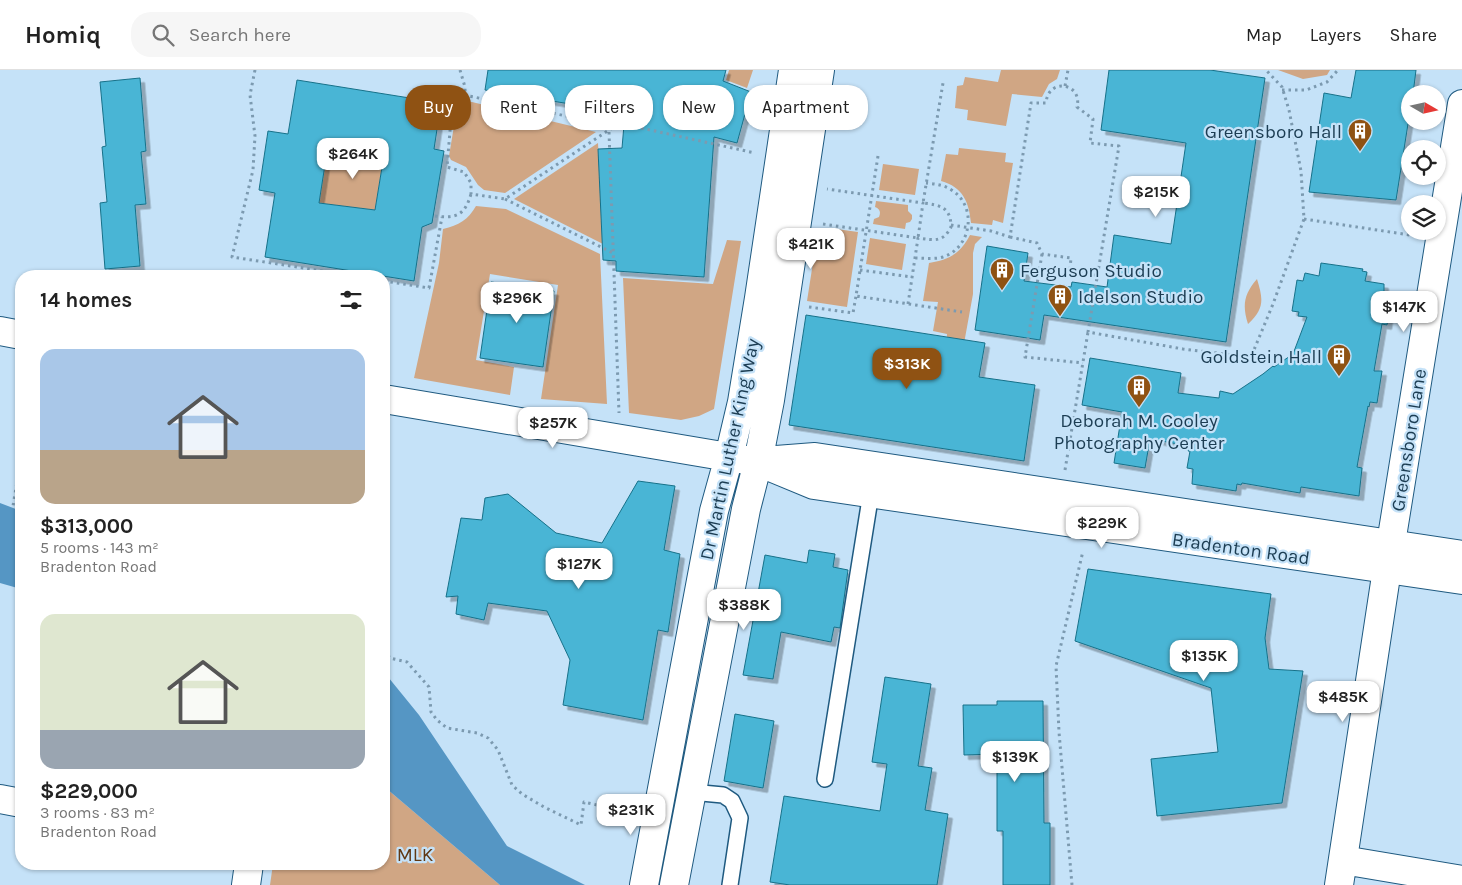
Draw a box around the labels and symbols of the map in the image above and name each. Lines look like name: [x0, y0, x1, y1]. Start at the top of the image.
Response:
north arrow: [1401, 85, 1446, 130]
building icon: Greensboro Hall: [1347, 118, 1373, 152]
place label: Greensboro Hall: [1205, 121, 1342, 143]
pin: $264K: [318, 138, 388, 180]
pin: $215K: [1121, 176, 1191, 218]
pin: $421K: [776, 228, 846, 270]
building icon: Ferguson Studio: [989, 257, 1015, 291]
place label: Ferguson Studio: [1020, 260, 1162, 282]
pin: $296K: [482, 282, 552, 324]
building icon: Idelson Studio: [1047, 283, 1073, 317]
place label: Idelson Studio: [1078, 286, 1203, 308]
pin: $147K: [1369, 290, 1439, 333]
street label: Dr Martin Luther King Way: [696, 336, 764, 562]
building icon: Goldstein Hall: [1326, 343, 1352, 377]
place label: Goldstein Hall: [1200, 346, 1322, 368]
pin: $313K: [872, 348, 942, 390]
street label: Greensboro Lane: [1387, 367, 1431, 513]
building icon: Deborah M. Cooley Photography Center: [1126, 374, 1152, 408]
pin: $257K: [518, 406, 588, 449]
place label: Deborah M. Cooley Photography Center: [1054, 410, 1224, 454]
pin: $229K: [1067, 506, 1137, 549]
street label: Bradenton Road: [1171, 528, 1311, 570]
pin: $127K: [544, 548, 614, 590]
pin: $388K: [709, 588, 779, 631]
pin: $135K: [1169, 640, 1239, 682]
pin: $485K: [1308, 680, 1378, 723]
pin: $139K: [980, 740, 1050, 783]
pin: $231K: [596, 794, 666, 836]
park label: MLK: [397, 844, 434, 866]

